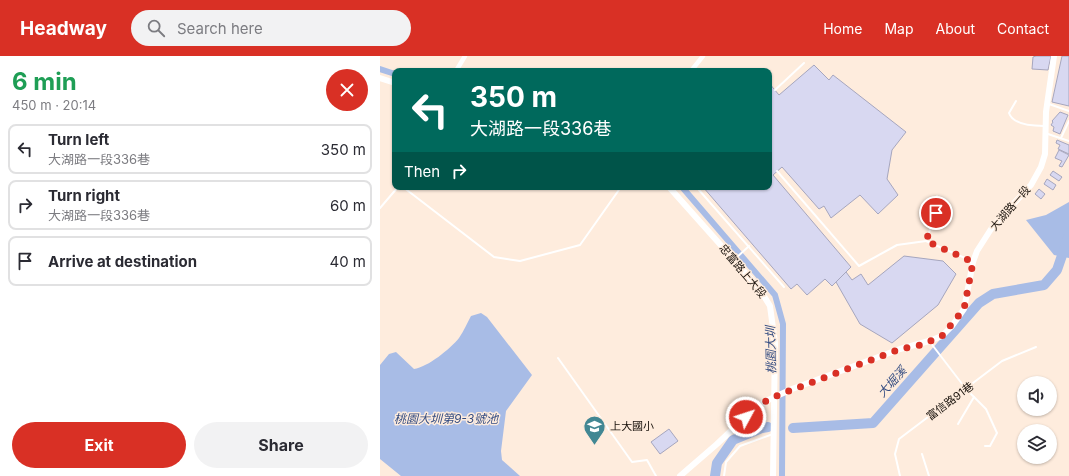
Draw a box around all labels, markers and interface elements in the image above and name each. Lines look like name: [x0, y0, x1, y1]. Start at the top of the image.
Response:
search box: [131, 10, 411, 46]
text: Headway: [20, 17, 107, 40]
icon: search: [145, 17, 167, 39]
text: Search here: [177, 19, 263, 38]
text: Home: [823, 20, 862, 37]
text: Map: [884, 20, 914, 37]
text: About: [936, 20, 975, 37]
text: Contact: [997, 20, 1049, 37]
text: 6 min: [12, 67, 77, 96]
button: close: [326, 69, 368, 111]
text: 350 m: [470, 80, 557, 114]
icon: left: [404, 84, 456, 136]
text: 450 m · 20:14: [12, 97, 96, 113]
text: 大湖路一段336巷: [470, 118, 611, 139]
text: Turn left: [48, 130, 109, 149]
icon: left: [14, 138, 36, 160]
text: 350 m: [321, 140, 366, 159]
text: 大湖路一段336巷: [48, 151, 150, 167]
icon: right: [448, 160, 470, 182]
text: Then: [404, 162, 440, 181]
street label: 大湖路一段: [987, 183, 1033, 233]
text: Turn right: [48, 186, 120, 205]
icon: right: [14, 194, 36, 216]
text: 60 m: [330, 196, 366, 215]
pin: [919, 196, 953, 230]
icon: arrive: [925, 202, 947, 224]
text: 大湖路一段336巷: [48, 207, 150, 223]
street label: 忠富路上大段: [716, 241, 770, 301]
icon: arrive: [14, 250, 36, 272]
text: Arrive at destination: [48, 252, 197, 271]
text: 40 m: [329, 252, 366, 271]
water label: 桃園大圳: [763, 324, 778, 374]
water label: 大堀溪: [874, 362, 911, 400]
map controls: [1017, 376, 1057, 464]
button: sound: [1017, 376, 1057, 416]
street label: 富信路91巷: [924, 379, 976, 423]
position arrow: [725, 396, 767, 438]
water label: 桃園大圳第9-3號池: [394, 411, 500, 426]
school or university icon: 上大國小: [581, 413, 607, 446]
place label: 上大國小: [610, 419, 654, 433]
button: Exit: [12, 422, 186, 468]
button: Share: [194, 422, 368, 468]
button: layers: [1017, 424, 1057, 464]

